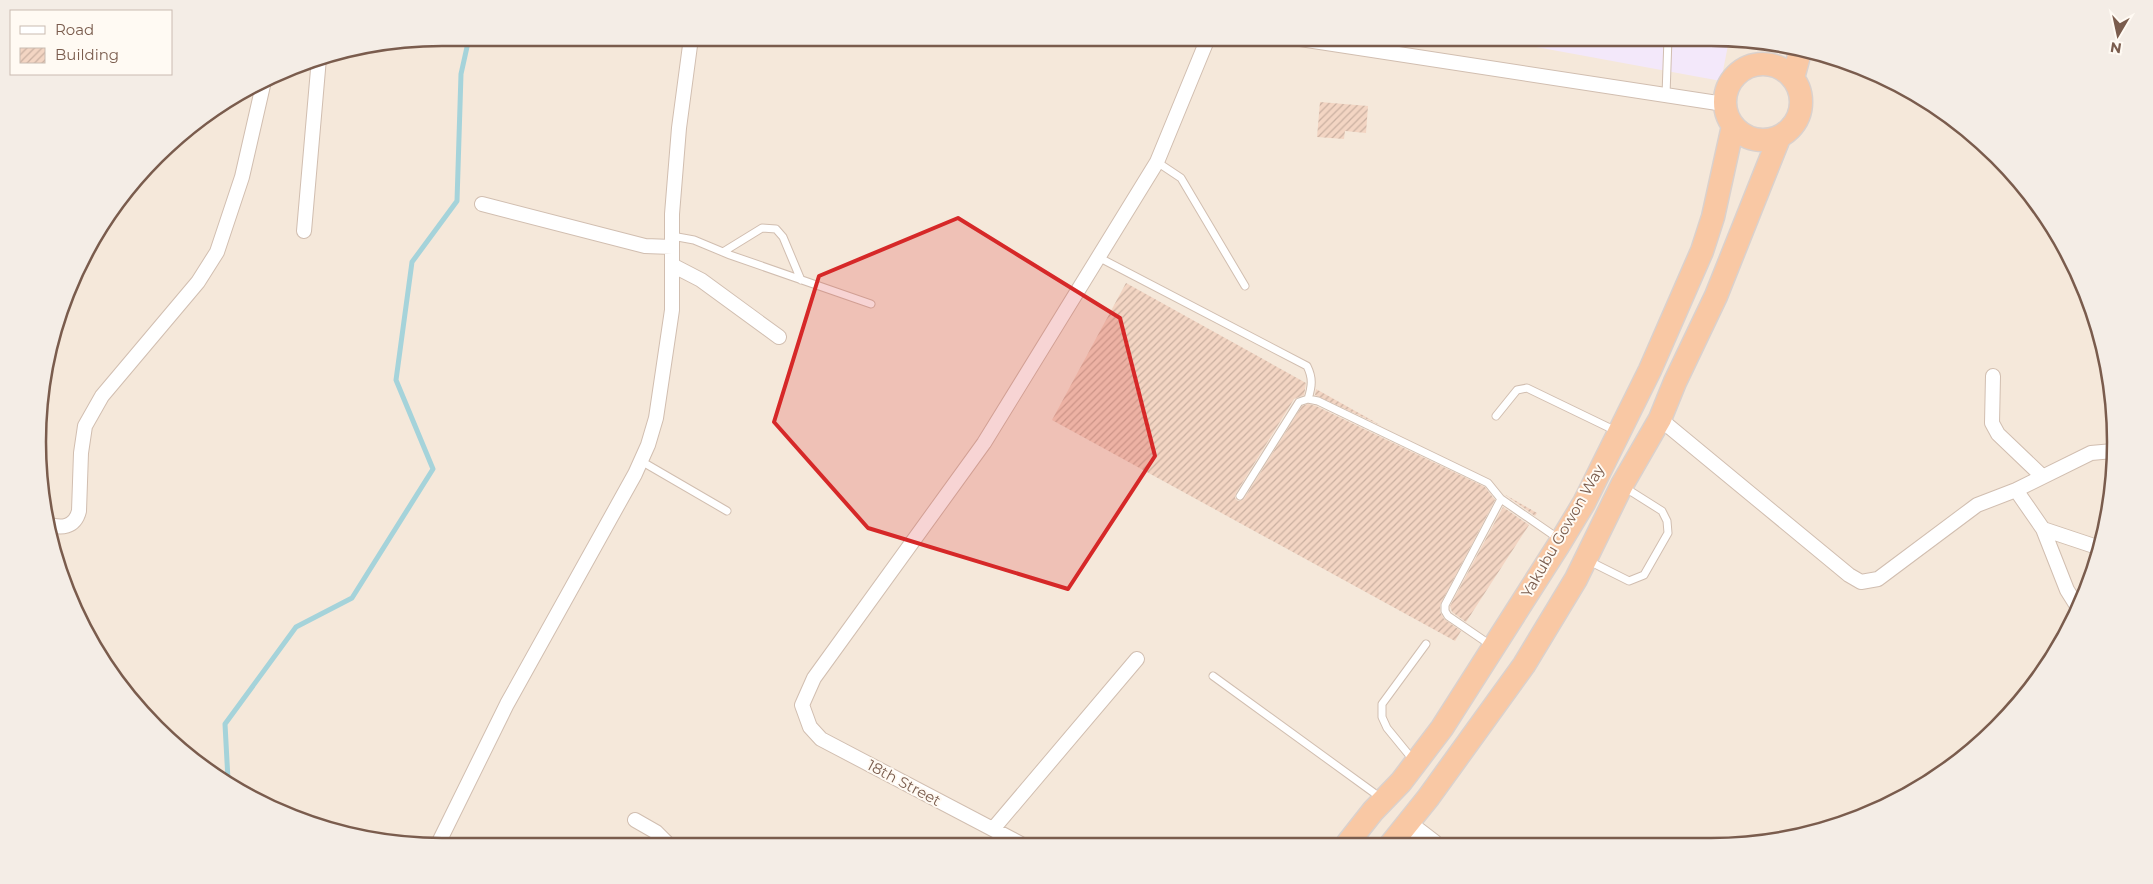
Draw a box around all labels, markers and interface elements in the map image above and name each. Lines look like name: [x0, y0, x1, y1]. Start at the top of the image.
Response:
legend: [10, 10, 172, 75]
north arrow: [2093, 10, 2143, 60]
text: Road: [55, 20, 94, 39]
text: N: [2109, 38, 2123, 58]
text: Building: [55, 45, 119, 64]
street label: Yakubu Gowon Way: [1517, 460, 1609, 601]
street label: 18th Street: [864, 755, 944, 810]

